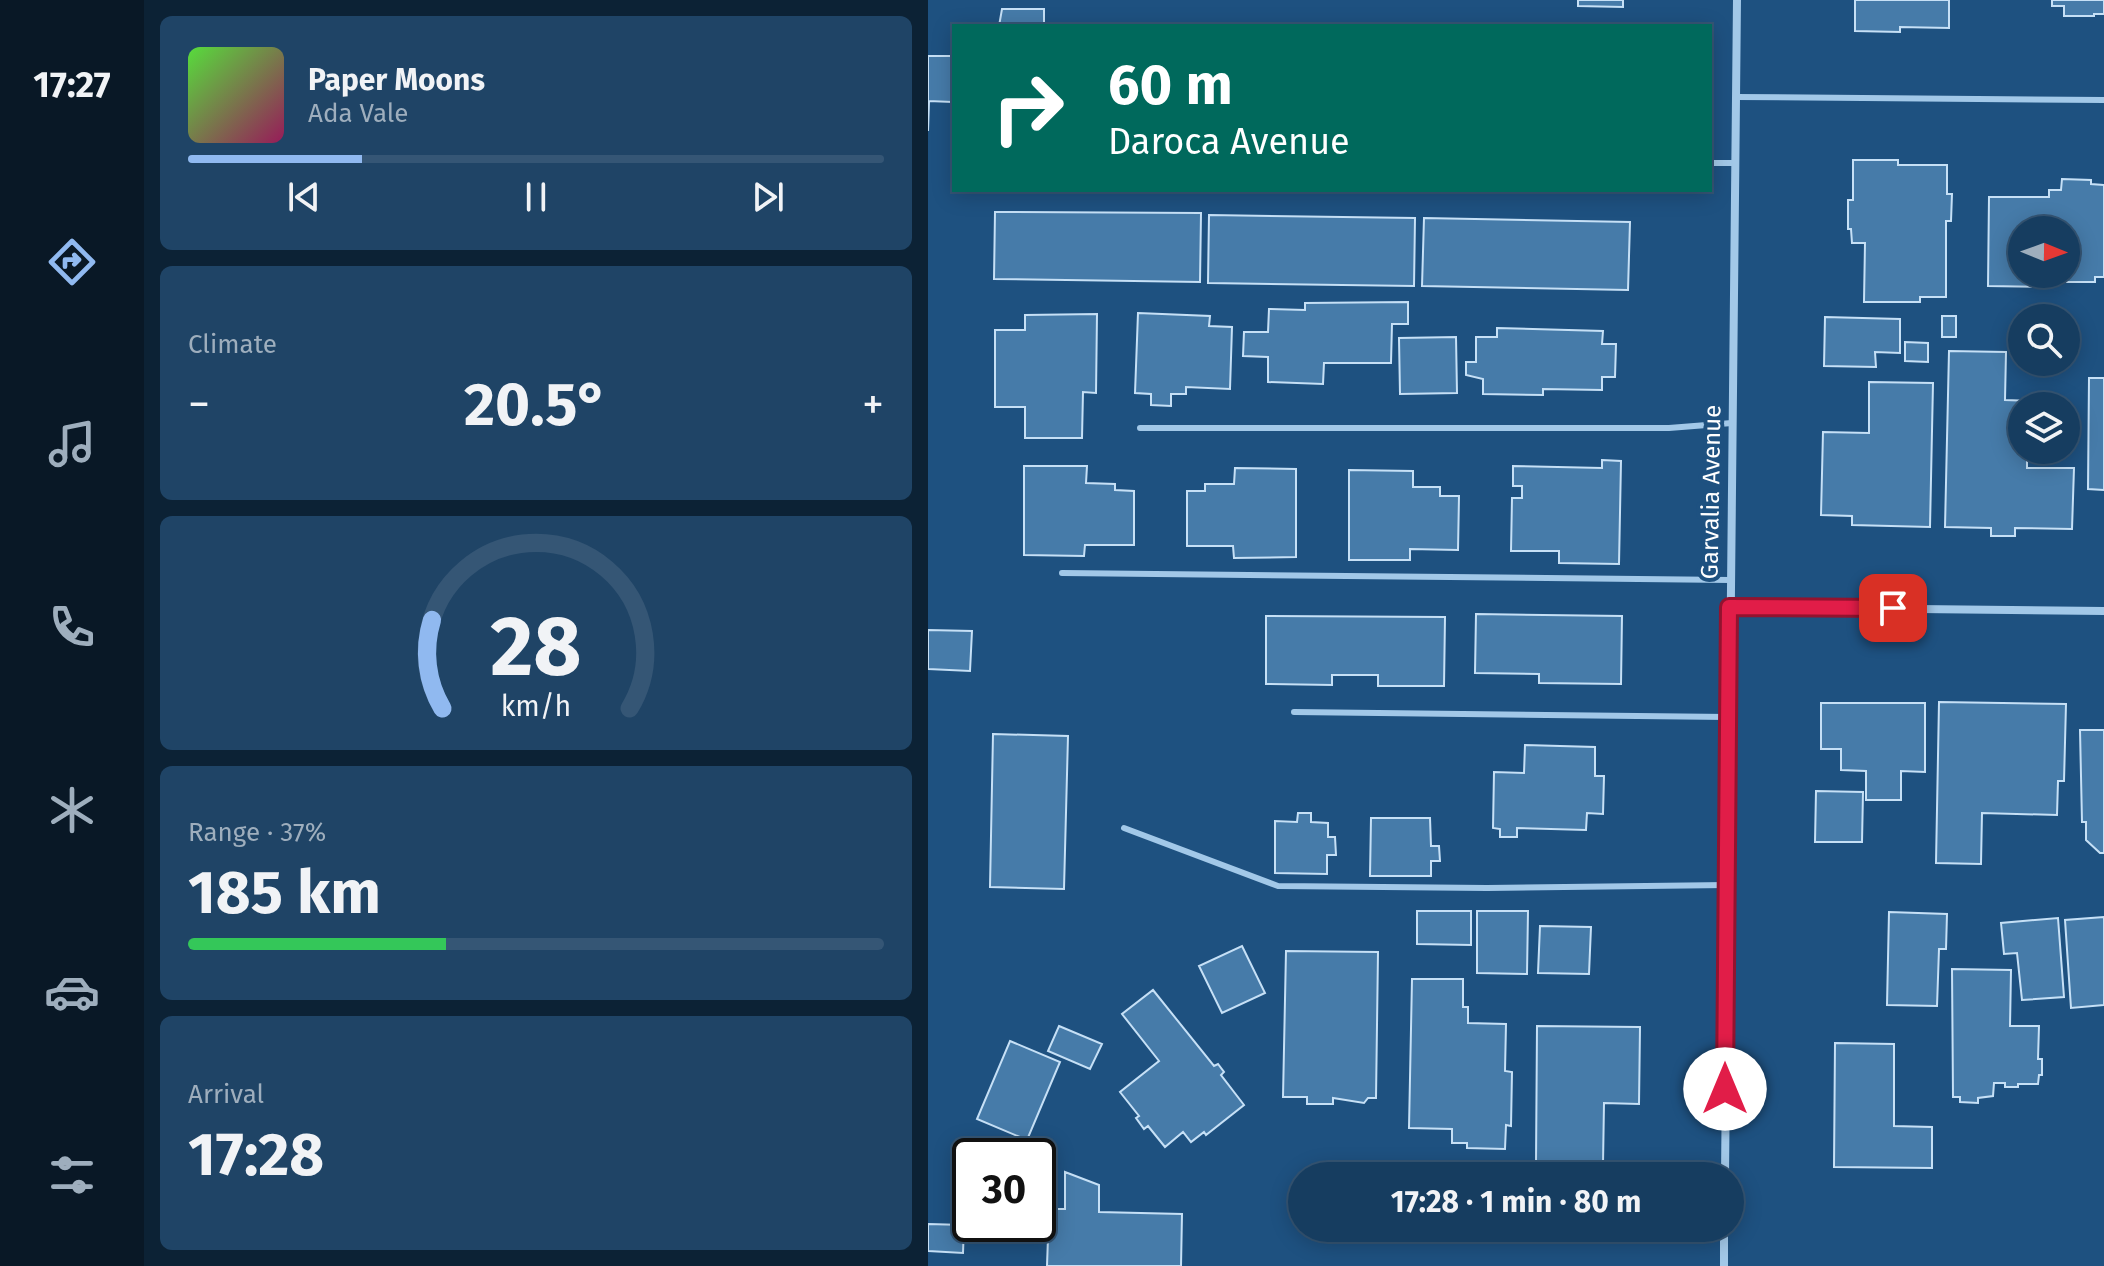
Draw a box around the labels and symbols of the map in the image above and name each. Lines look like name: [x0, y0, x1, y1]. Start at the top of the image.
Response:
north arrow: [2008, 216, 2080, 288]
street label: Garvalia Avenue: [1695, 404, 1727, 580]
pin: [1859, 574, 1927, 642]
position arrow: [1683, 1047, 1767, 1131]
speed limit sign: 30: [952, 1138, 1056, 1242]

